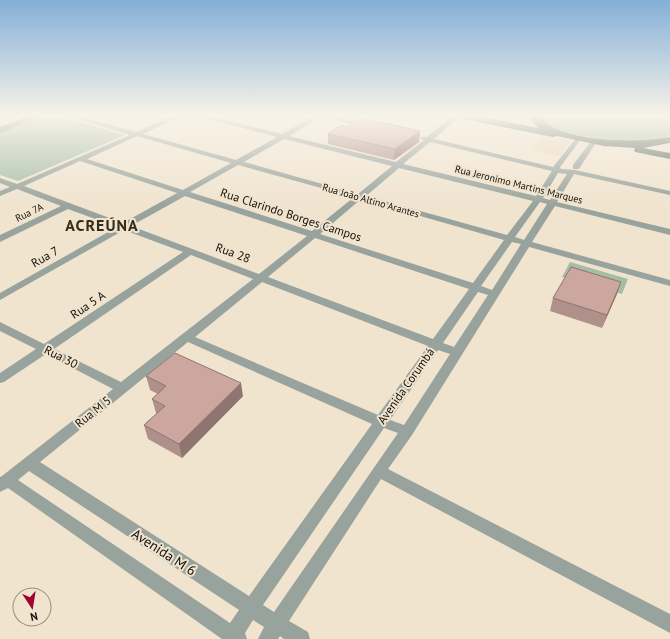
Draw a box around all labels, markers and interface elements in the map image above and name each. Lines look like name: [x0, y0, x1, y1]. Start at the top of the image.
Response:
street label: Rua Jeronimo Martins Marques: [454, 162, 584, 207]
street label: Rua João Altino Arantes: [321, 180, 421, 221]
street label: Rua Clarindo Borges Campos: [219, 185, 364, 244]
street label: Rua 7A: [13, 200, 45, 225]
district label: ACREÚNA: [65, 215, 139, 235]
street label: Rua 28: [214, 239, 253, 266]
street label: Rua 7: [28, 243, 61, 270]
street label: Rua 5 A: [67, 287, 108, 322]
street label: Rua 30: [42, 342, 81, 372]
street label: Avenida Corumbá: [374, 345, 437, 427]
street label: Rua M 5: [72, 393, 114, 431]
street label: Avenida M 6: [128, 524, 200, 580]
north arrow: [12, 587, 52, 627]
text: N: [29, 609, 39, 624]

